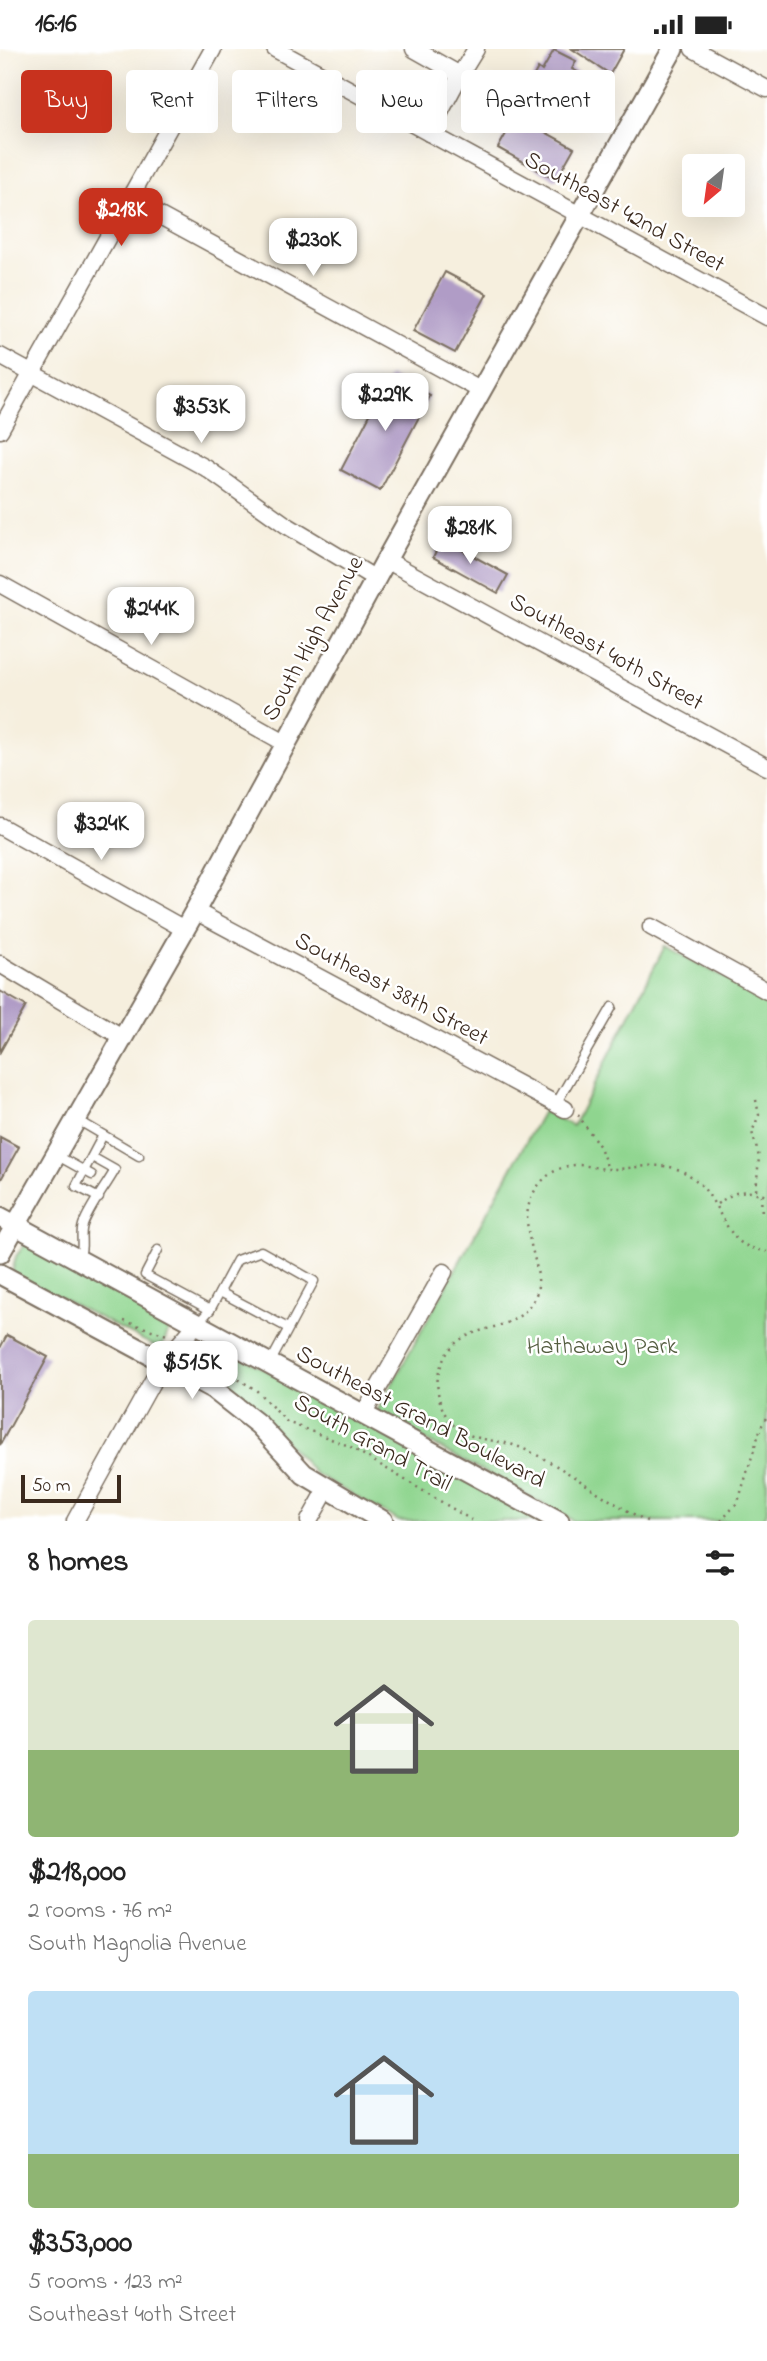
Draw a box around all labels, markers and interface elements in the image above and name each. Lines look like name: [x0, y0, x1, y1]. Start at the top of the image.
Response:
text: 16:16: [35, 6, 77, 44]
chip: Buy: [21, 70, 112, 133]
chip: Rent: [126, 70, 218, 133]
chip: Filters: [232, 70, 342, 133]
chip: New: [356, 70, 447, 133]
chip: Apartment: [461, 70, 615, 133]
street label: Southeast 42nd Street: [517, 143, 731, 283]
north arrow: [682, 154, 746, 217]
map controls: [682, 154, 745, 217]
pin: $218K: [72, 189, 170, 248]
text: $218K: [95, 194, 147, 227]
pin: $230K: [264, 219, 362, 278]
text: $230K: [285, 224, 341, 257]
pin: $229K: [336, 373, 434, 433]
text: $229K: [358, 379, 412, 412]
pin: $353K: [152, 385, 250, 445]
text: $353K: [172, 391, 230, 424]
pin: $281K: [421, 507, 519, 566]
text: $281K: [444, 512, 496, 545]
street label: South High Avenue: [254, 550, 374, 728]
street label: Southeast 40th Street: [503, 585, 709, 721]
pin: $244K: [102, 587, 200, 647]
text: $244K: [123, 593, 179, 626]
pin: $324K: [52, 803, 150, 862]
text: $324K: [73, 808, 129, 841]
street label: Southeast 38th Street: [287, 924, 495, 1056]
park label: Hathaway Park: [527, 1330, 678, 1366]
street label: Southeast Grand Boulevard: [289, 1337, 551, 1499]
pin: $515K: [143, 1341, 241, 1401]
text: $515K: [163, 1347, 221, 1380]
street label: South Grand Trail: [286, 1386, 458, 1502]
scale bar: [21, 1472, 121, 1504]
text: 50 m: [32, 1473, 71, 1500]
text: 8 homes: [28, 1541, 129, 1585]
icon: filters: [701, 1544, 739, 1582]
icon: home: [321, 1666, 447, 1792]
text: $218,000: [28, 1851, 126, 1895]
text: 2 rooms · 76 m²: [28, 1895, 172, 1928]
text: South Magnolia Avenue: [28, 1928, 247, 1961]
icon: home: [321, 2037, 447, 2163]
text: $353,000: [28, 2222, 132, 2266]
text: 5 rooms · 123 m²: [28, 2266, 183, 2299]
text: Southeast 40th Street: [28, 2299, 236, 2332]

